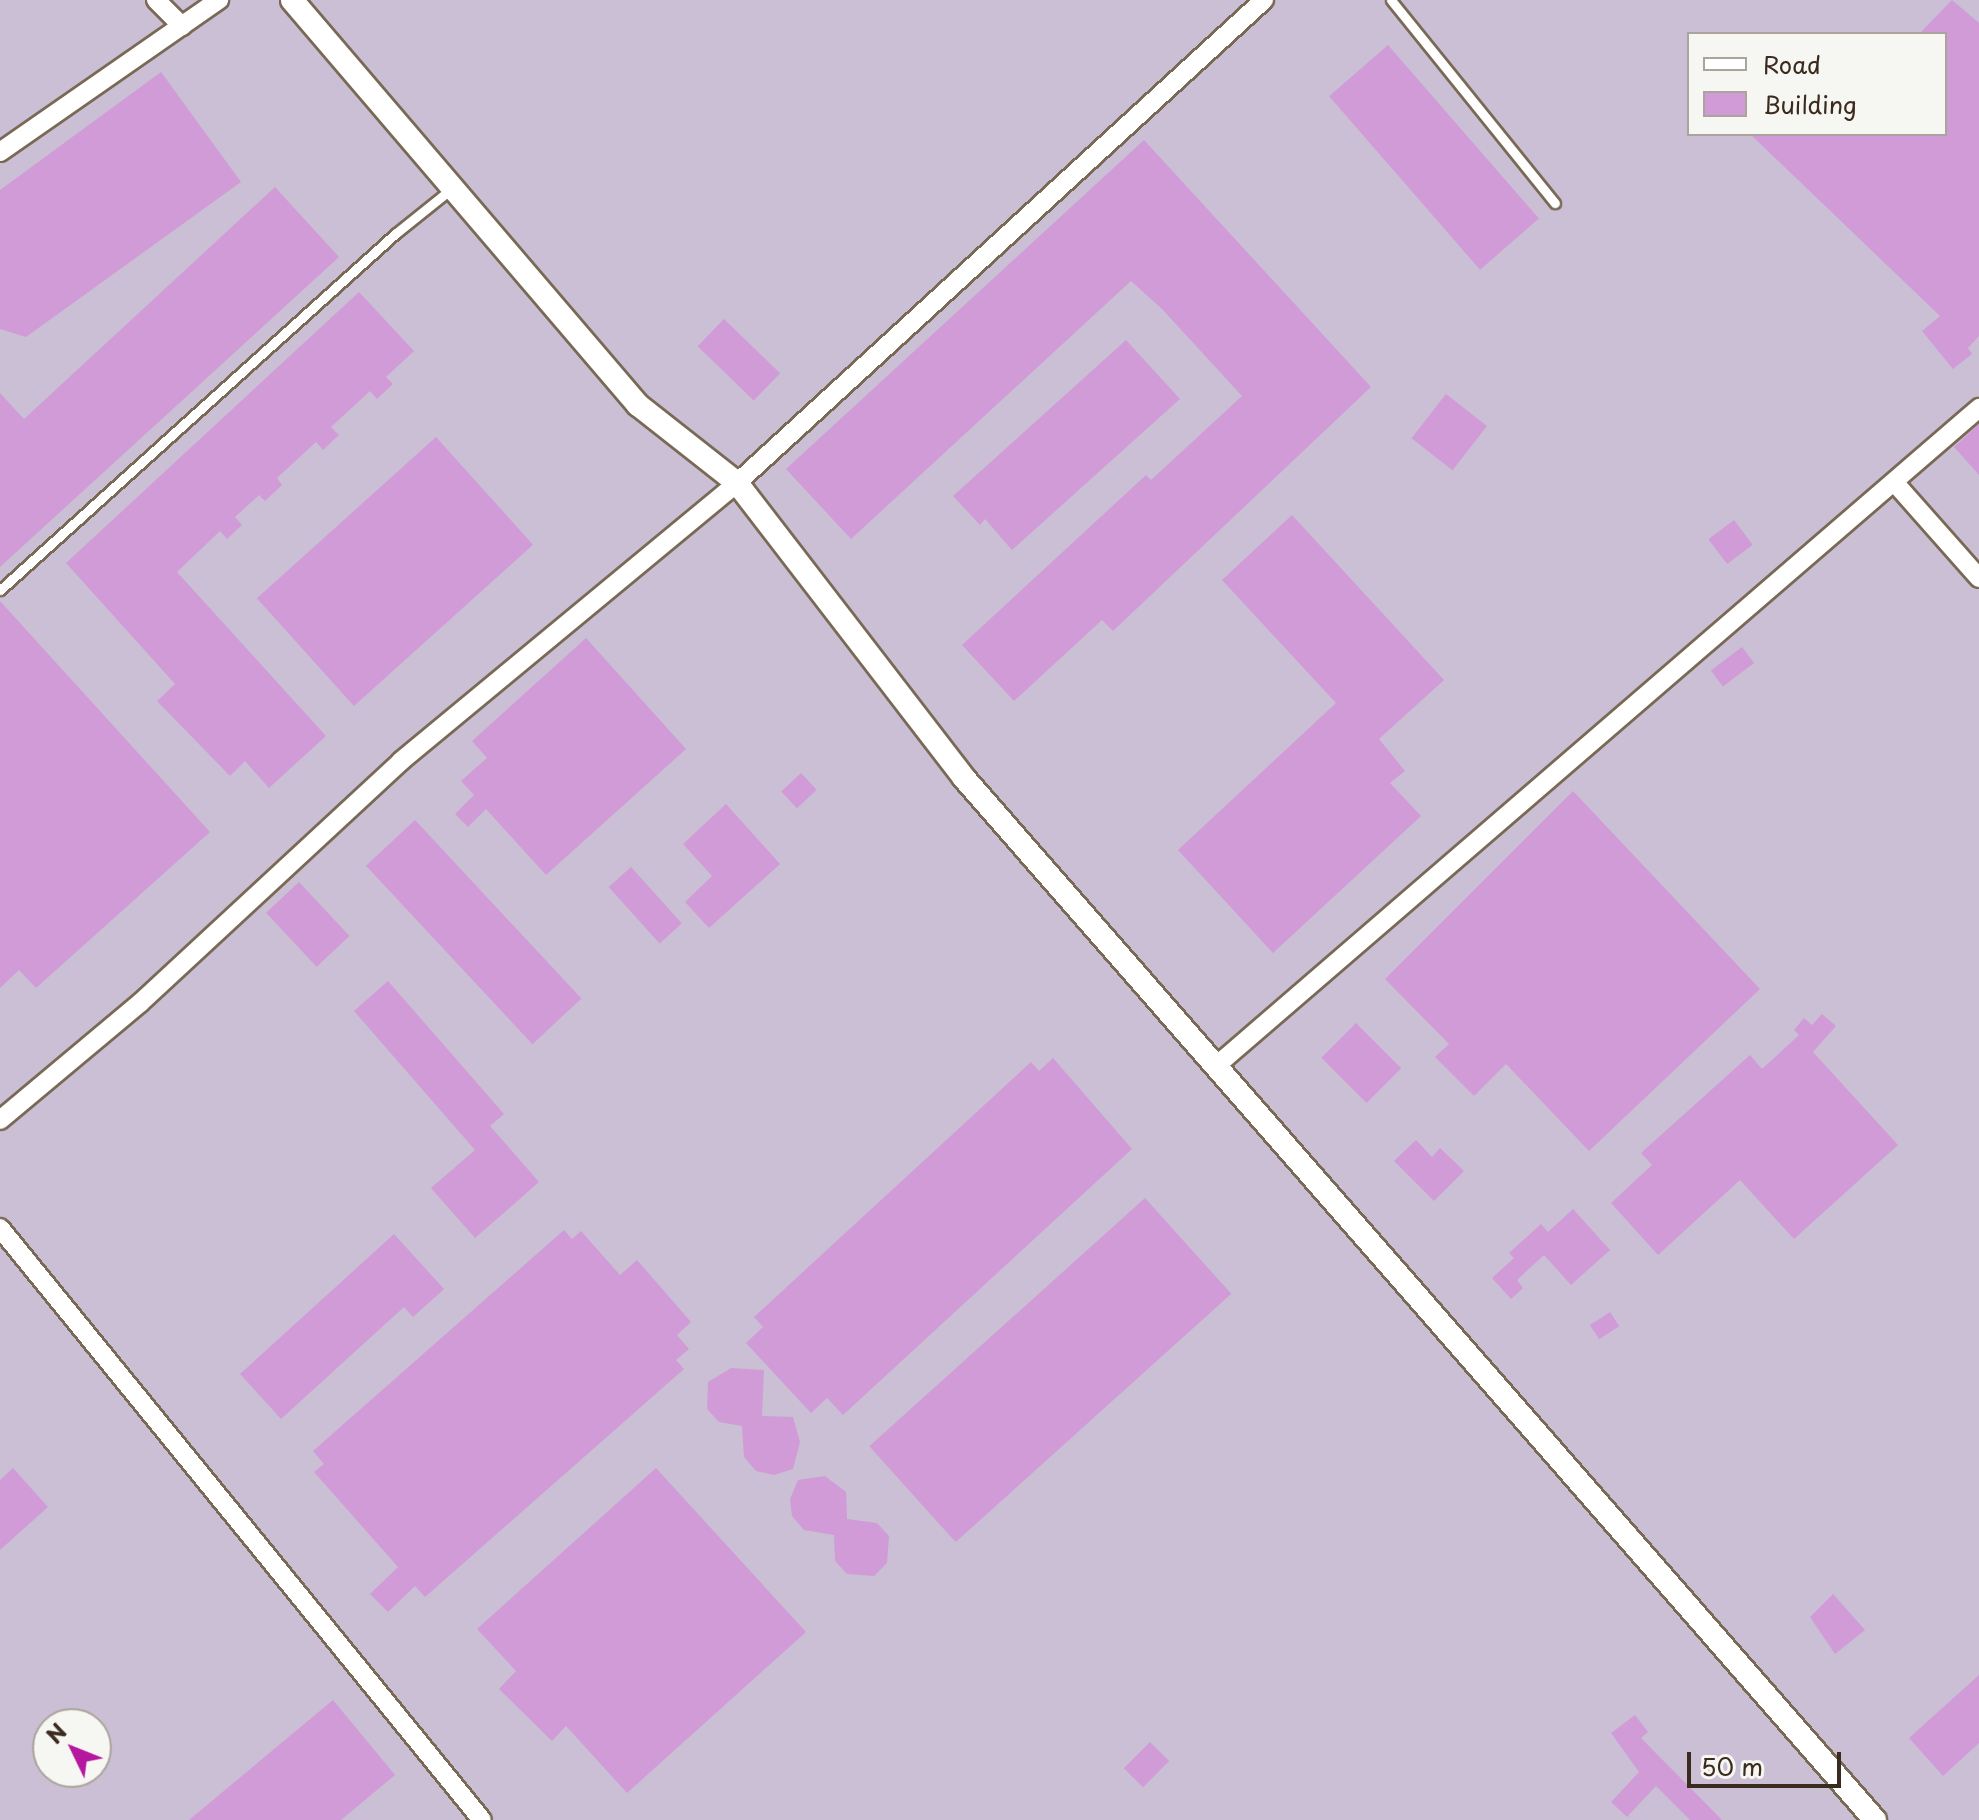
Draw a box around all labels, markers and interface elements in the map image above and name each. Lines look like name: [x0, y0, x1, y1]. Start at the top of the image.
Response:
legend: [1687, 32, 1947, 136]
text: Road: [1763, 46, 1821, 82]
text: Building: [1763, 86, 1857, 122]
north arrow: [32, 1708, 112, 1788]
text: N: [38, 1715, 74, 1750]
scale bar: [1691, 1736, 1845, 1786]
text: 50 m: [1701, 1748, 1763, 1784]

